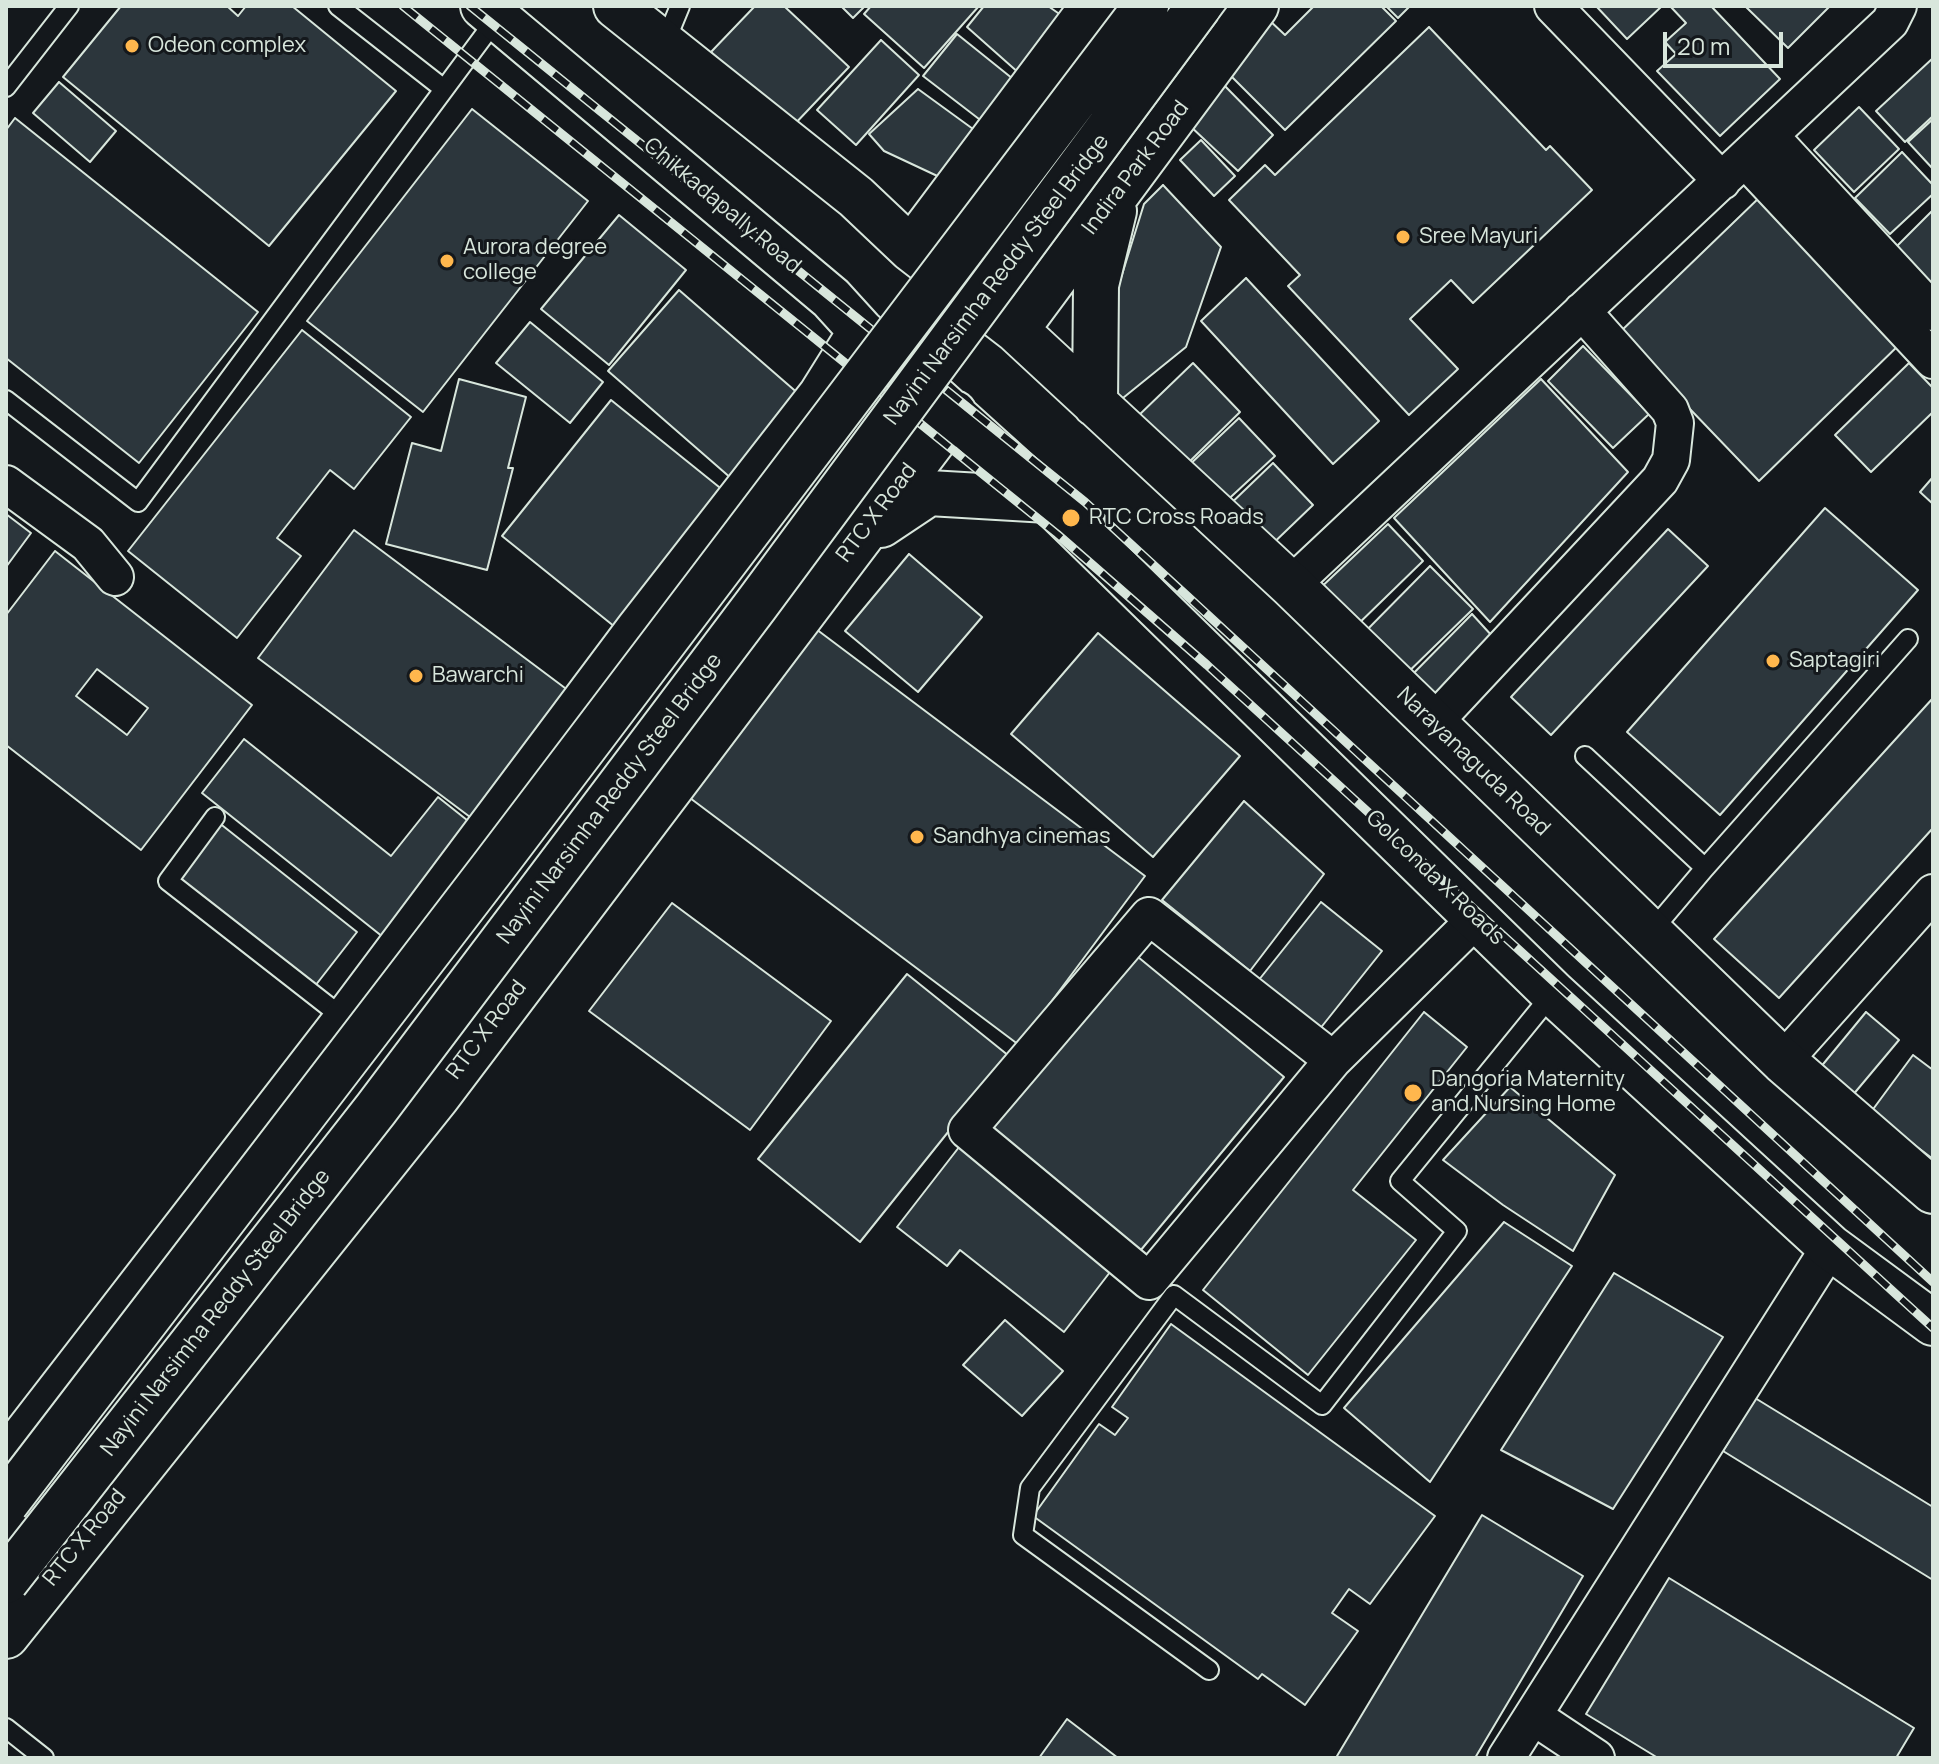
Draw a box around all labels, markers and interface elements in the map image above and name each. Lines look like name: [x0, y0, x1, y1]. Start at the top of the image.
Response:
scale bar: [1667, 16, 1787, 66]
text: 20 m: [1677, 29, 1730, 62]
place label: Odeon complex: [148, 33, 306, 59]
marker: Odeon complex: [123, 37, 141, 55]
street label: Indira Park Road: [1077, 96, 1195, 240]
street label: Nayini Narsimha Reddy Steel Bridge: [879, 129, 1115, 431]
street label: Chikkadapally Road: [638, 133, 806, 279]
place label: Sree Mayuri: [1419, 224, 1538, 250]
marker: Sree Mayuri: [1394, 228, 1412, 246]
place label: Aurora degree college: [463, 235, 607, 286]
marker: Aurora degree college: [438, 252, 456, 270]
street label: RTC X Road: [831, 458, 923, 568]
place label: RTC Cross Roads: [1089, 505, 1264, 531]
marker: RTC Cross Roads: [1060, 507, 1082, 529]
street label: Nayini Narsimha Reddy Steel Bridge: [492, 648, 728, 950]
place label: Saptagiri: [1789, 648, 1880, 674]
marker: Saptagiri: [1764, 652, 1782, 670]
place label: Bawarchi: [432, 663, 524, 689]
marker: Bawarchi: [407, 667, 425, 685]
street label: Narayanaguda Road: [1391, 682, 1555, 842]
street label: Golconda X Roads: [1360, 805, 1510, 951]
place label: Sandhya cinemas: [933, 824, 1111, 850]
marker: Sandhya cinemas: [908, 828, 926, 846]
street label: RTC X Road: [441, 975, 533, 1085]
place label: Dangoria Maternity and Nursing Home: [1431, 1067, 1625, 1118]
marker: Dangoria Maternity and Nursing Home: [1402, 1082, 1424, 1104]
street label: Nayini Narsimha Reddy Steel Bridge: [96, 1164, 336, 1462]
street label: RTC X Road: [38, 1484, 132, 1592]

